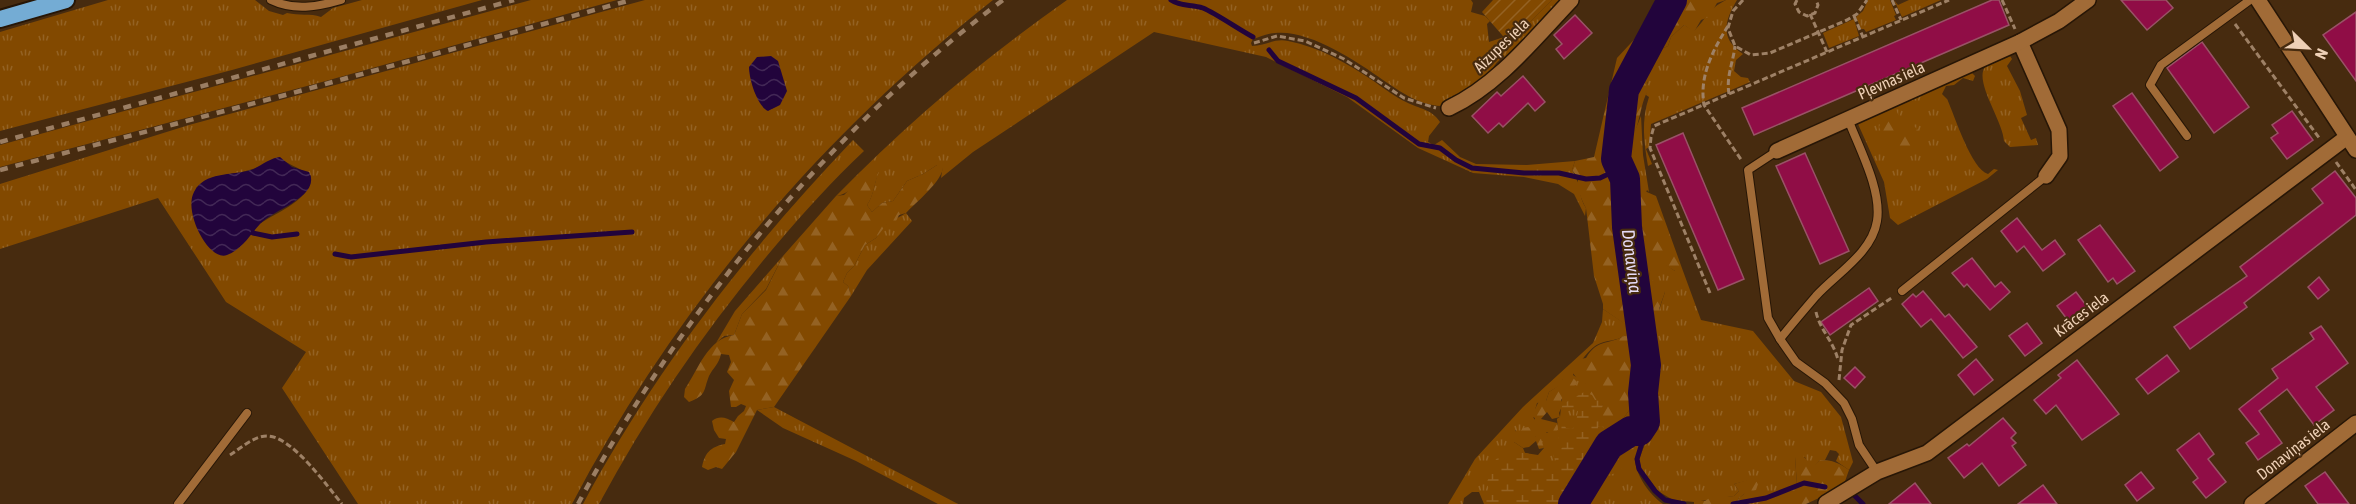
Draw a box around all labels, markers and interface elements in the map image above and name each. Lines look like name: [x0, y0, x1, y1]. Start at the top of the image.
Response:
street label: Aizupes iela: [1469, 14, 1533, 77]
north arrow: [2278, 18, 2338, 78]
text: N: [2312, 46, 2332, 62]
street label: Pļevnas iela: [1855, 57, 1928, 104]
water label: Donaviņa: [1618, 228, 1646, 295]
street label: Krāces iela: [2050, 288, 2112, 340]
street label: Donaviņas iela: [2253, 415, 2334, 484]

